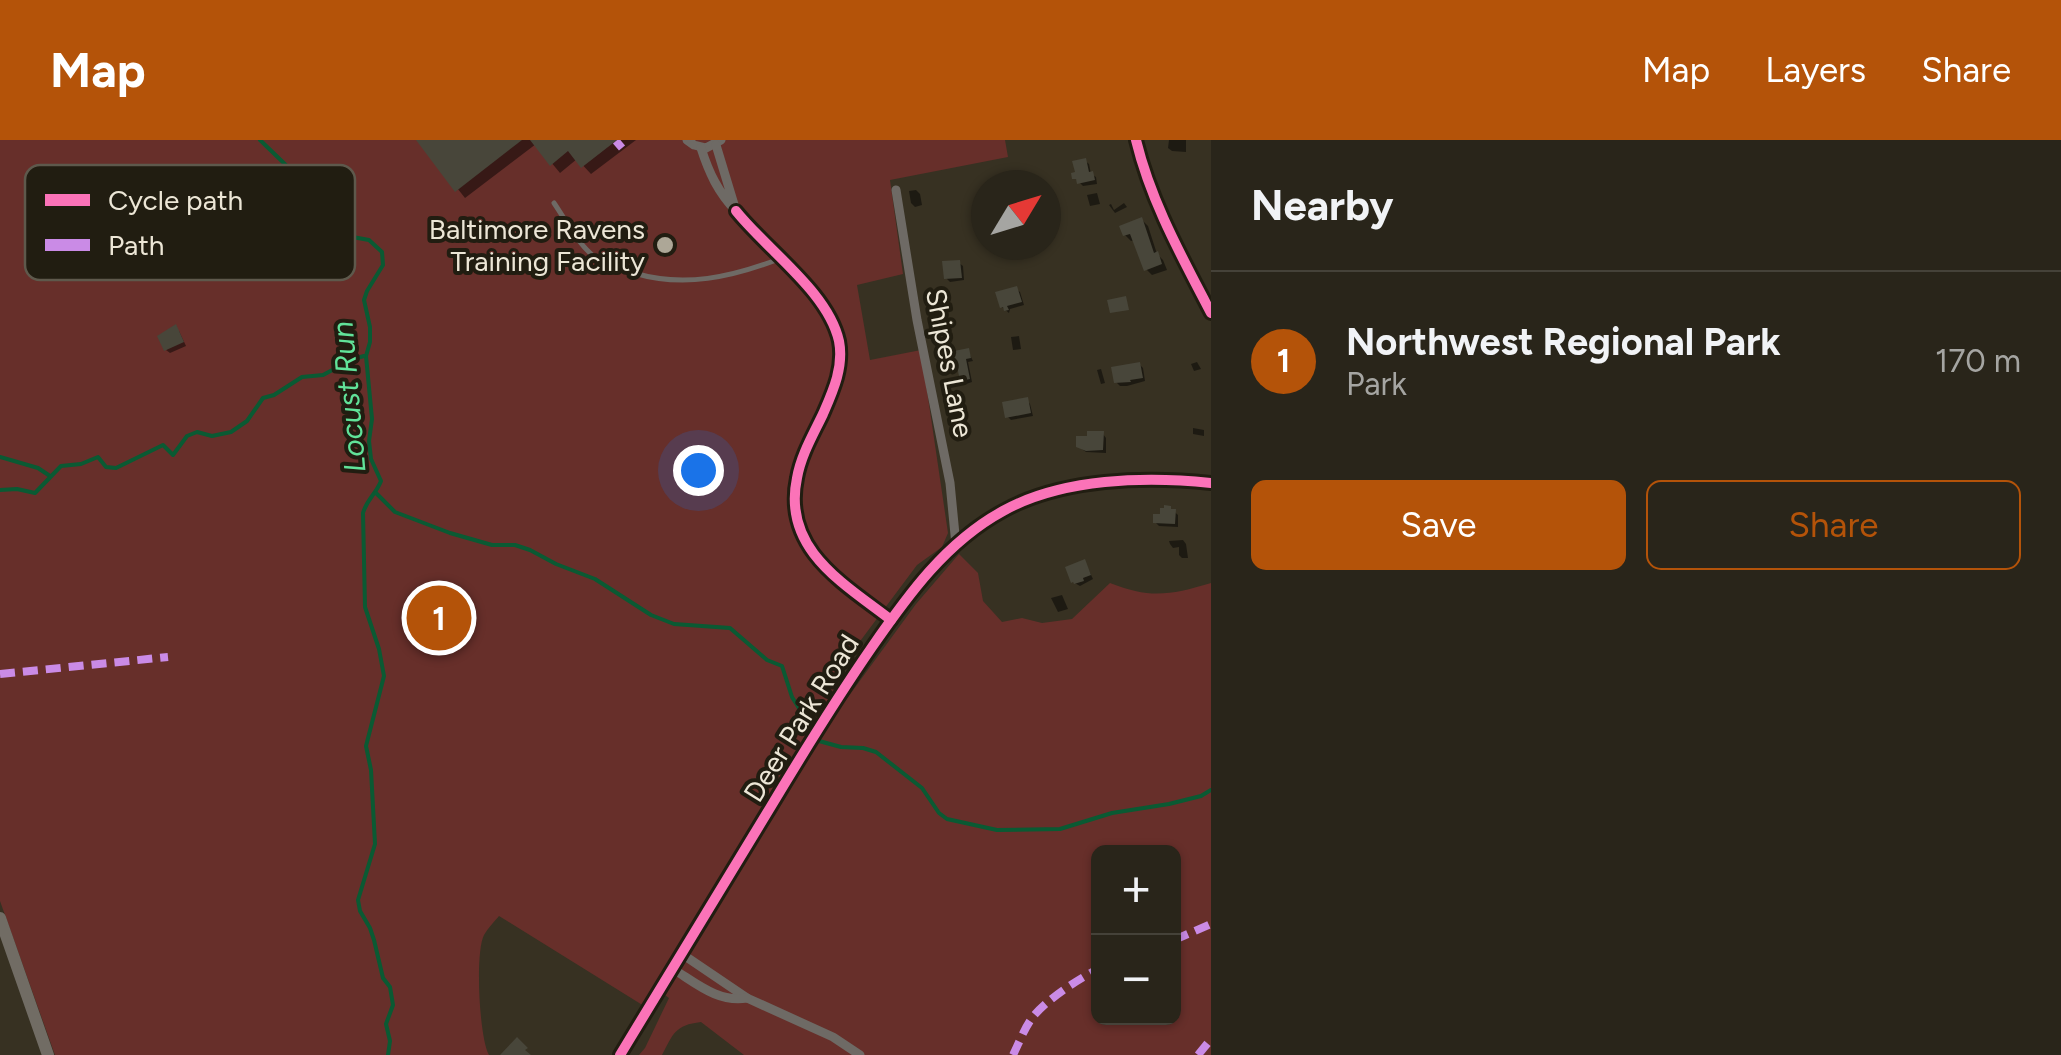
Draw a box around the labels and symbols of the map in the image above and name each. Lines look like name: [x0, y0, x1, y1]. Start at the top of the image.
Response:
legend: [25, 165, 355, 280]
north arrow: [971, 170, 1061, 260]
text: Cycle path: [108, 183, 243, 217]
place label: Baltimore Ravens Training Facility: [429, 212, 645, 278]
text: Path: [108, 228, 164, 262]
marker: Baltimore Ravens Training Facility: [654, 234, 676, 256]
street label: Shipes Lane: [919, 286, 981, 440]
water label: Locust Run: [323, 320, 374, 474]
your location: [673, 445, 724, 496]
pin: 1: [406, 580, 472, 656]
street label: Deer Park Road: [736, 628, 866, 808]

